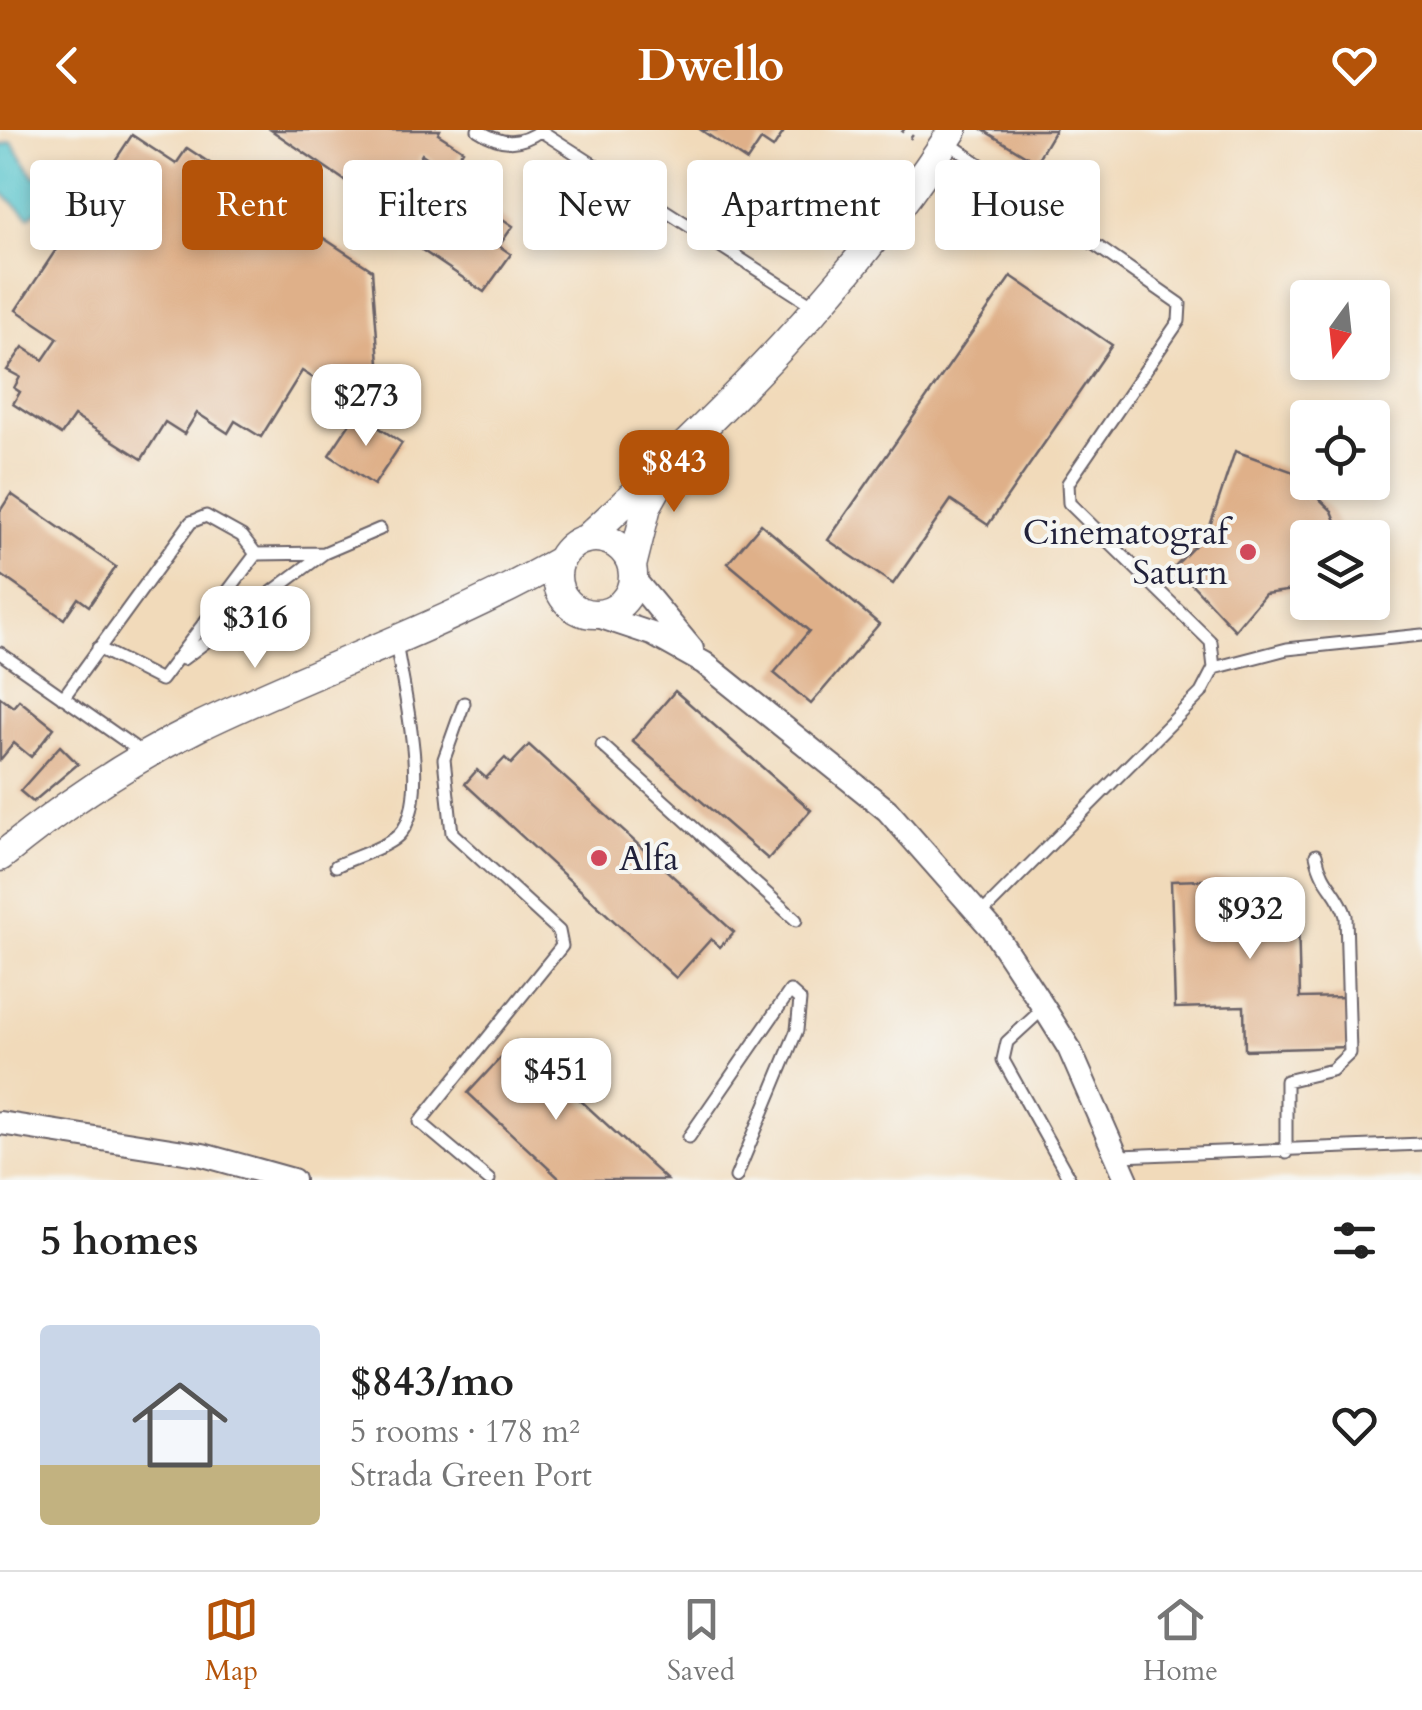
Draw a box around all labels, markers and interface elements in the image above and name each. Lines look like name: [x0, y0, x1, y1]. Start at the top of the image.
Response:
text: Dwello: [638, 35, 784, 96]
icon: back: [40, 38, 95, 93]
icon: heart: [1327, 38, 1382, 93]
chip: Buy: [30, 160, 162, 250]
chip: Rent: [182, 160, 323, 250]
chip: Filters: [343, 160, 503, 250]
chip: New: [523, 160, 667, 250]
chip: Apartment: [687, 160, 915, 250]
chip: House: [935, 160, 1100, 250]
north arrow: [1290, 280, 1390, 380]
map controls: [1290, 280, 1390, 620]
pin: $273: [307, 364, 425, 449]
text: $273: [333, 374, 399, 418]
button: locate: [1290, 400, 1390, 500]
pin: $843: [615, 430, 733, 515]
text: $843: [641, 440, 707, 484]
place label: Cinematograf Saturn: [1023, 509, 1233, 597]
button: layers: [1290, 520, 1390, 620]
marker: Cinematograf Saturn: [1237, 541, 1259, 563]
pin: $316: [196, 586, 314, 671]
text: $316: [222, 596, 288, 640]
place label: Alfa: [619, 835, 679, 883]
marker: Alfa: [588, 847, 610, 869]
pin: $932: [1191, 877, 1309, 962]
text: $932: [1217, 887, 1283, 931]
pin: $451: [497, 1038, 615, 1123]
text: $451: [523, 1048, 589, 1092]
text: 5 homes: [40, 1212, 198, 1269]
icon: filters: [1327, 1213, 1382, 1268]
text: $843/mo: [350, 1353, 514, 1410]
icon: home: [120, 1365, 240, 1485]
icon: heart: [1327, 1398, 1382, 1453]
text: 5 rooms · 178 m²: [350, 1410, 580, 1454]
text: Strada Green Port: [350, 1454, 592, 1498]
tab: Map: [204, 1592, 259, 1690]
tab: Saved: [667, 1592, 735, 1690]
tab: Home: [1143, 1592, 1218, 1690]

